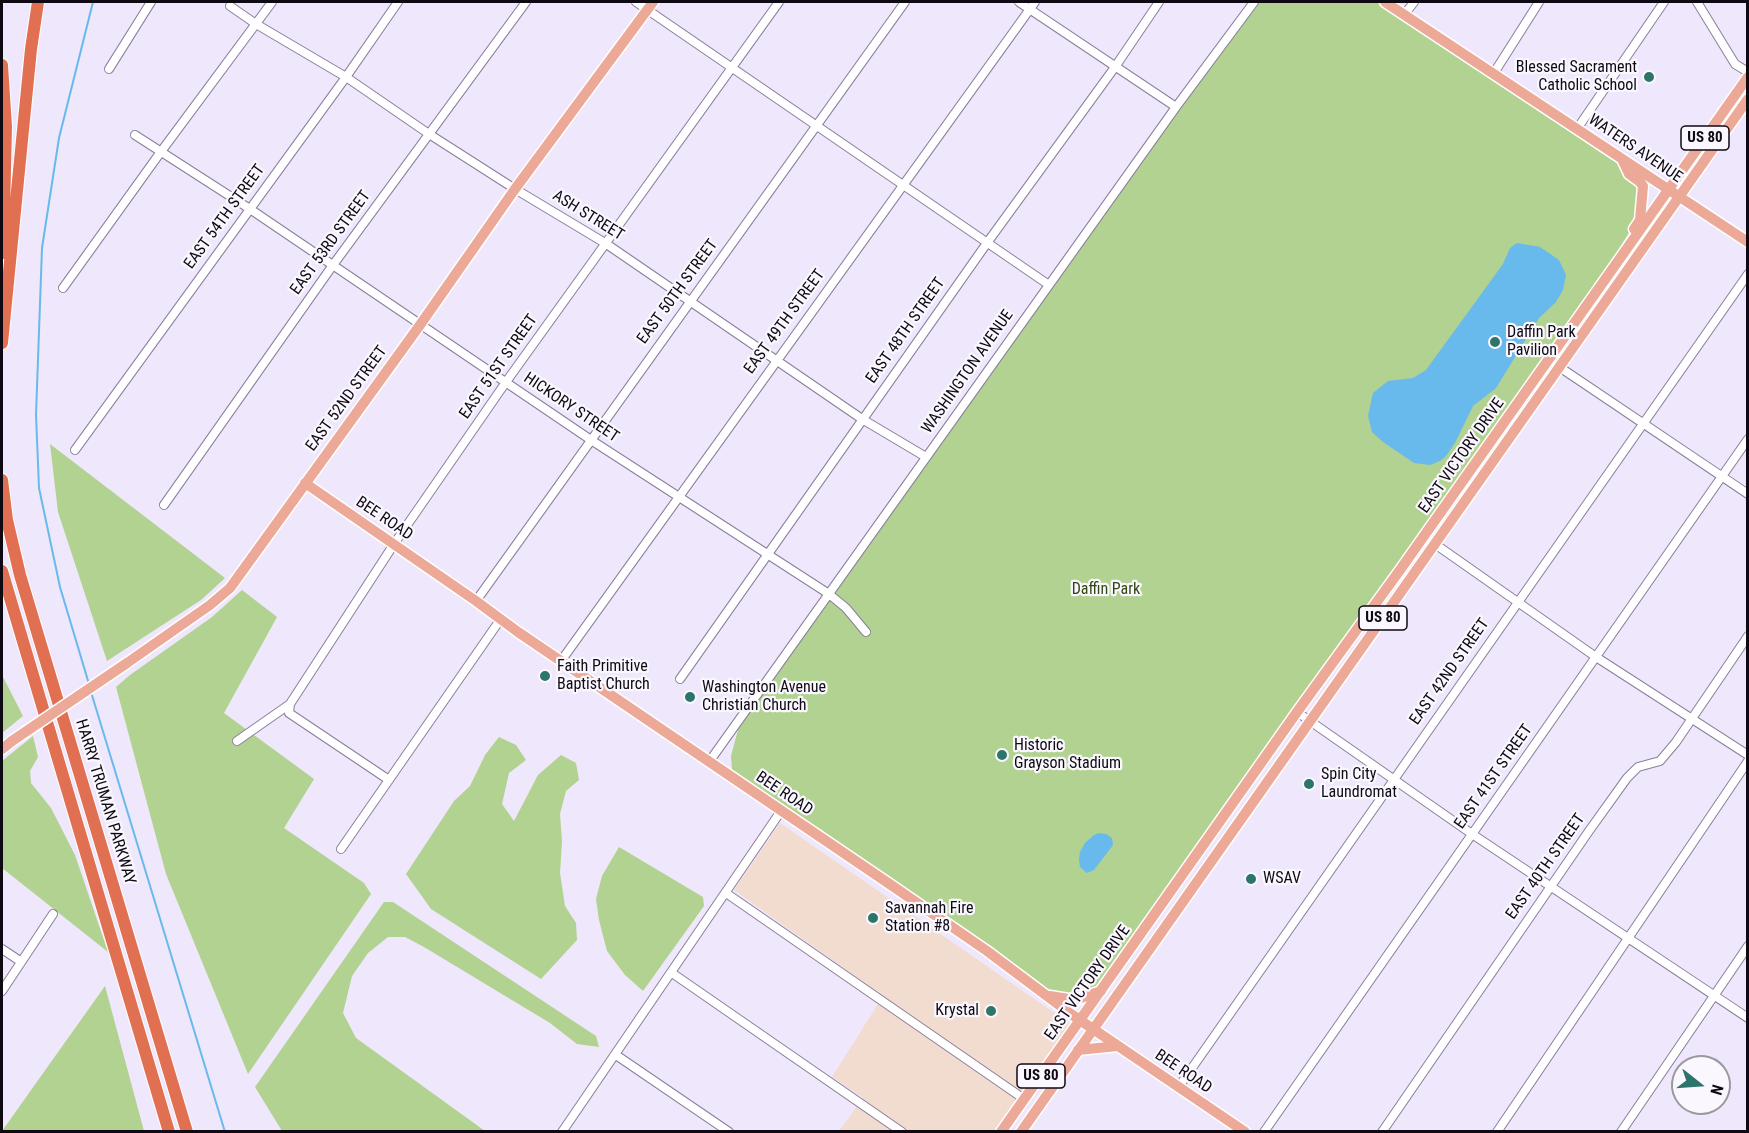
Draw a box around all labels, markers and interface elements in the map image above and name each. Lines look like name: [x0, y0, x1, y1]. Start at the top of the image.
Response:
place label: Blessed Sacrament Catholic School: [1516, 58, 1637, 96]
marker: Blessed Sacrament Catholic School: [1642, 70, 1656, 84]
street label: WATERS AVENUE: [1584, 111, 1686, 187]
road number: US 80: [1681, 126, 1729, 150]
street label: EAST 54TH STREET: [181, 161, 269, 273]
street label: ASH STREET: [549, 186, 627, 246]
street label: EAST 53RD STREET: [287, 187, 375, 299]
street label: EAST 50TH STREET: [634, 236, 722, 348]
street label: EAST 49TH STREET: [741, 266, 829, 378]
street label: EAST 48TH STREET: [862, 274, 950, 388]
street label: WASHINGTON AVENUE: [918, 307, 1018, 437]
street label: EAST 51ST STREET: [456, 311, 542, 423]
place label: Daffin Park Pavilion: [1507, 323, 1576, 361]
marker: Daffin Park Pavilion: [1488, 335, 1502, 349]
street label: EAST 52ND STREET: [302, 343, 392, 455]
street label: HICKORY STREET: [520, 369, 622, 447]
street label: EAST VICTORY DRIVE: [1415, 395, 1509, 517]
street label: BEE ROAD: [352, 493, 416, 545]
park label: Daffin Park: [1072, 580, 1140, 600]
road number: US 80: [1359, 606, 1407, 630]
street label: EAST 42ND STREET: [1406, 615, 1494, 729]
place label: Faith Primitive Baptist Church: [557, 657, 650, 695]
marker: Faith Primitive Baptist Church: [538, 669, 552, 683]
place label: Washington Avenue Christian Church: [702, 678, 826, 716]
marker: Washington Avenue Christian Church: [683, 690, 697, 704]
street label: HARRY TRUMAN PARKWAY: [71, 717, 139, 887]
street label: EAST 41ST STREET: [1451, 721, 1537, 833]
place label: Historic Grayson Stadium: [1014, 736, 1121, 774]
marker: Historic Grayson Stadium: [995, 748, 1009, 762]
place label: Spin City Laundromat: [1321, 765, 1397, 803]
street label: BEE ROAD: [752, 768, 816, 820]
marker: Spin City Laundromat: [1302, 777, 1316, 791]
street label: EAST 40TH STREET: [1502, 810, 1590, 924]
place label: WSAV: [1263, 869, 1301, 889]
marker: WSAV: [1244, 872, 1258, 886]
place label: Savannah Fire Station #8: [885, 899, 973, 937]
marker: Savannah Fire Station #8: [866, 911, 880, 925]
street label: EAST VICTORY DRIVE: [1041, 922, 1135, 1044]
place label: Krystal: [935, 1001, 979, 1021]
marker: Krystal: [984, 1004, 998, 1018]
street label: BEE ROAD: [1151, 1046, 1215, 1098]
north arrow: [1671, 1055, 1731, 1115]
road number: US 80: [1017, 1064, 1065, 1088]
text: N: [1706, 1082, 1727, 1097]

